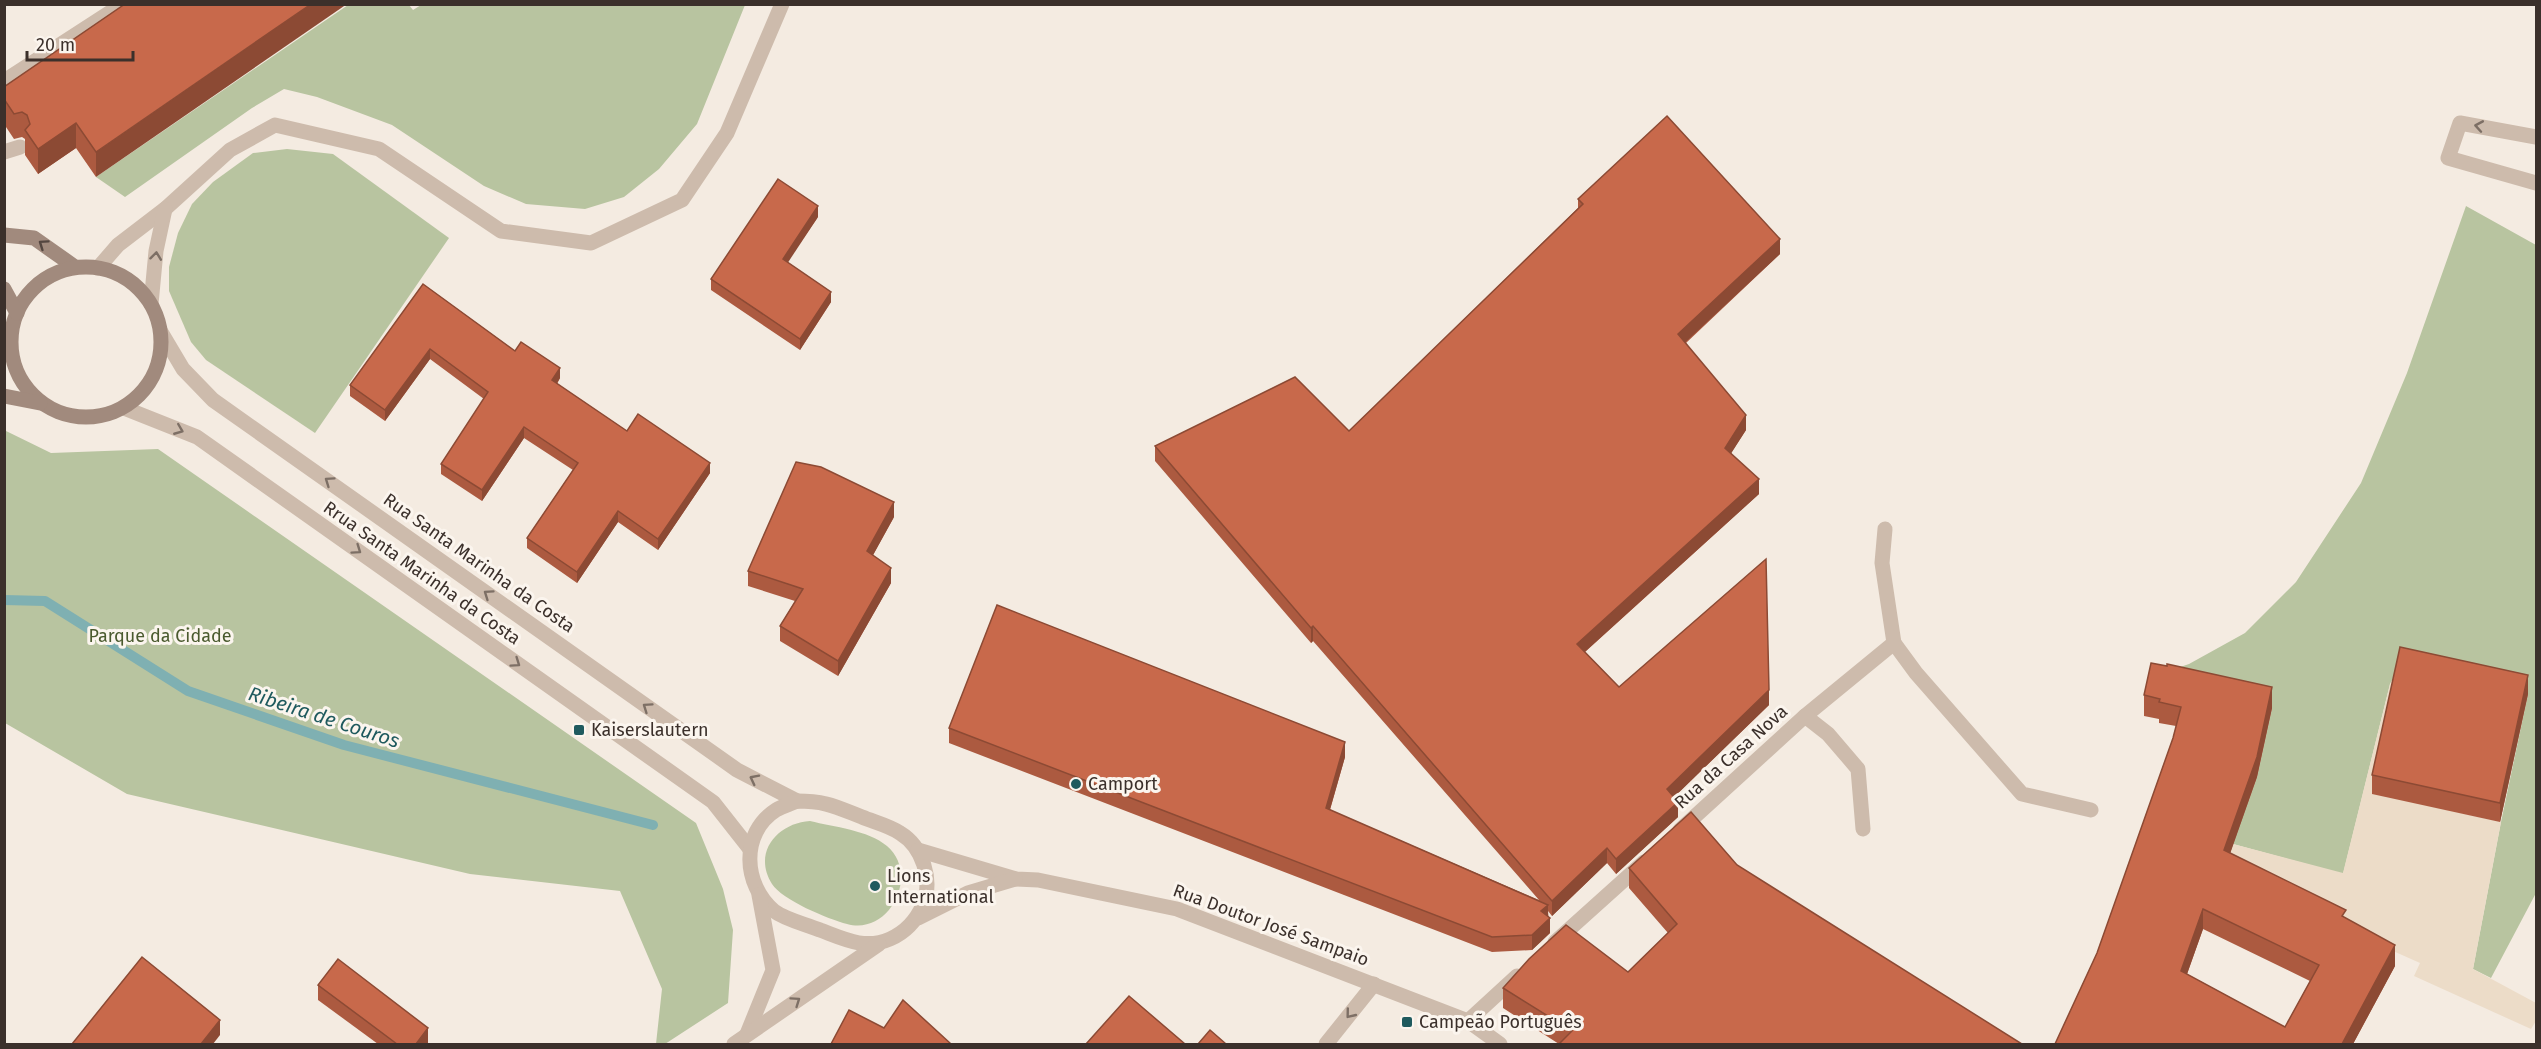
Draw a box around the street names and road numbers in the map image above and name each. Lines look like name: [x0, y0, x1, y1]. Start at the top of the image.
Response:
street label: Rua Santa Marinha da Costa: [379, 488, 579, 638]
street label: Rrua Santa Marinha da Costa: [319, 496, 525, 650]
street label: Rua da Casa Nova: [1670, 700, 1792, 814]
street label: Rua Doutor José Sampaio: [1170, 879, 1372, 971]

